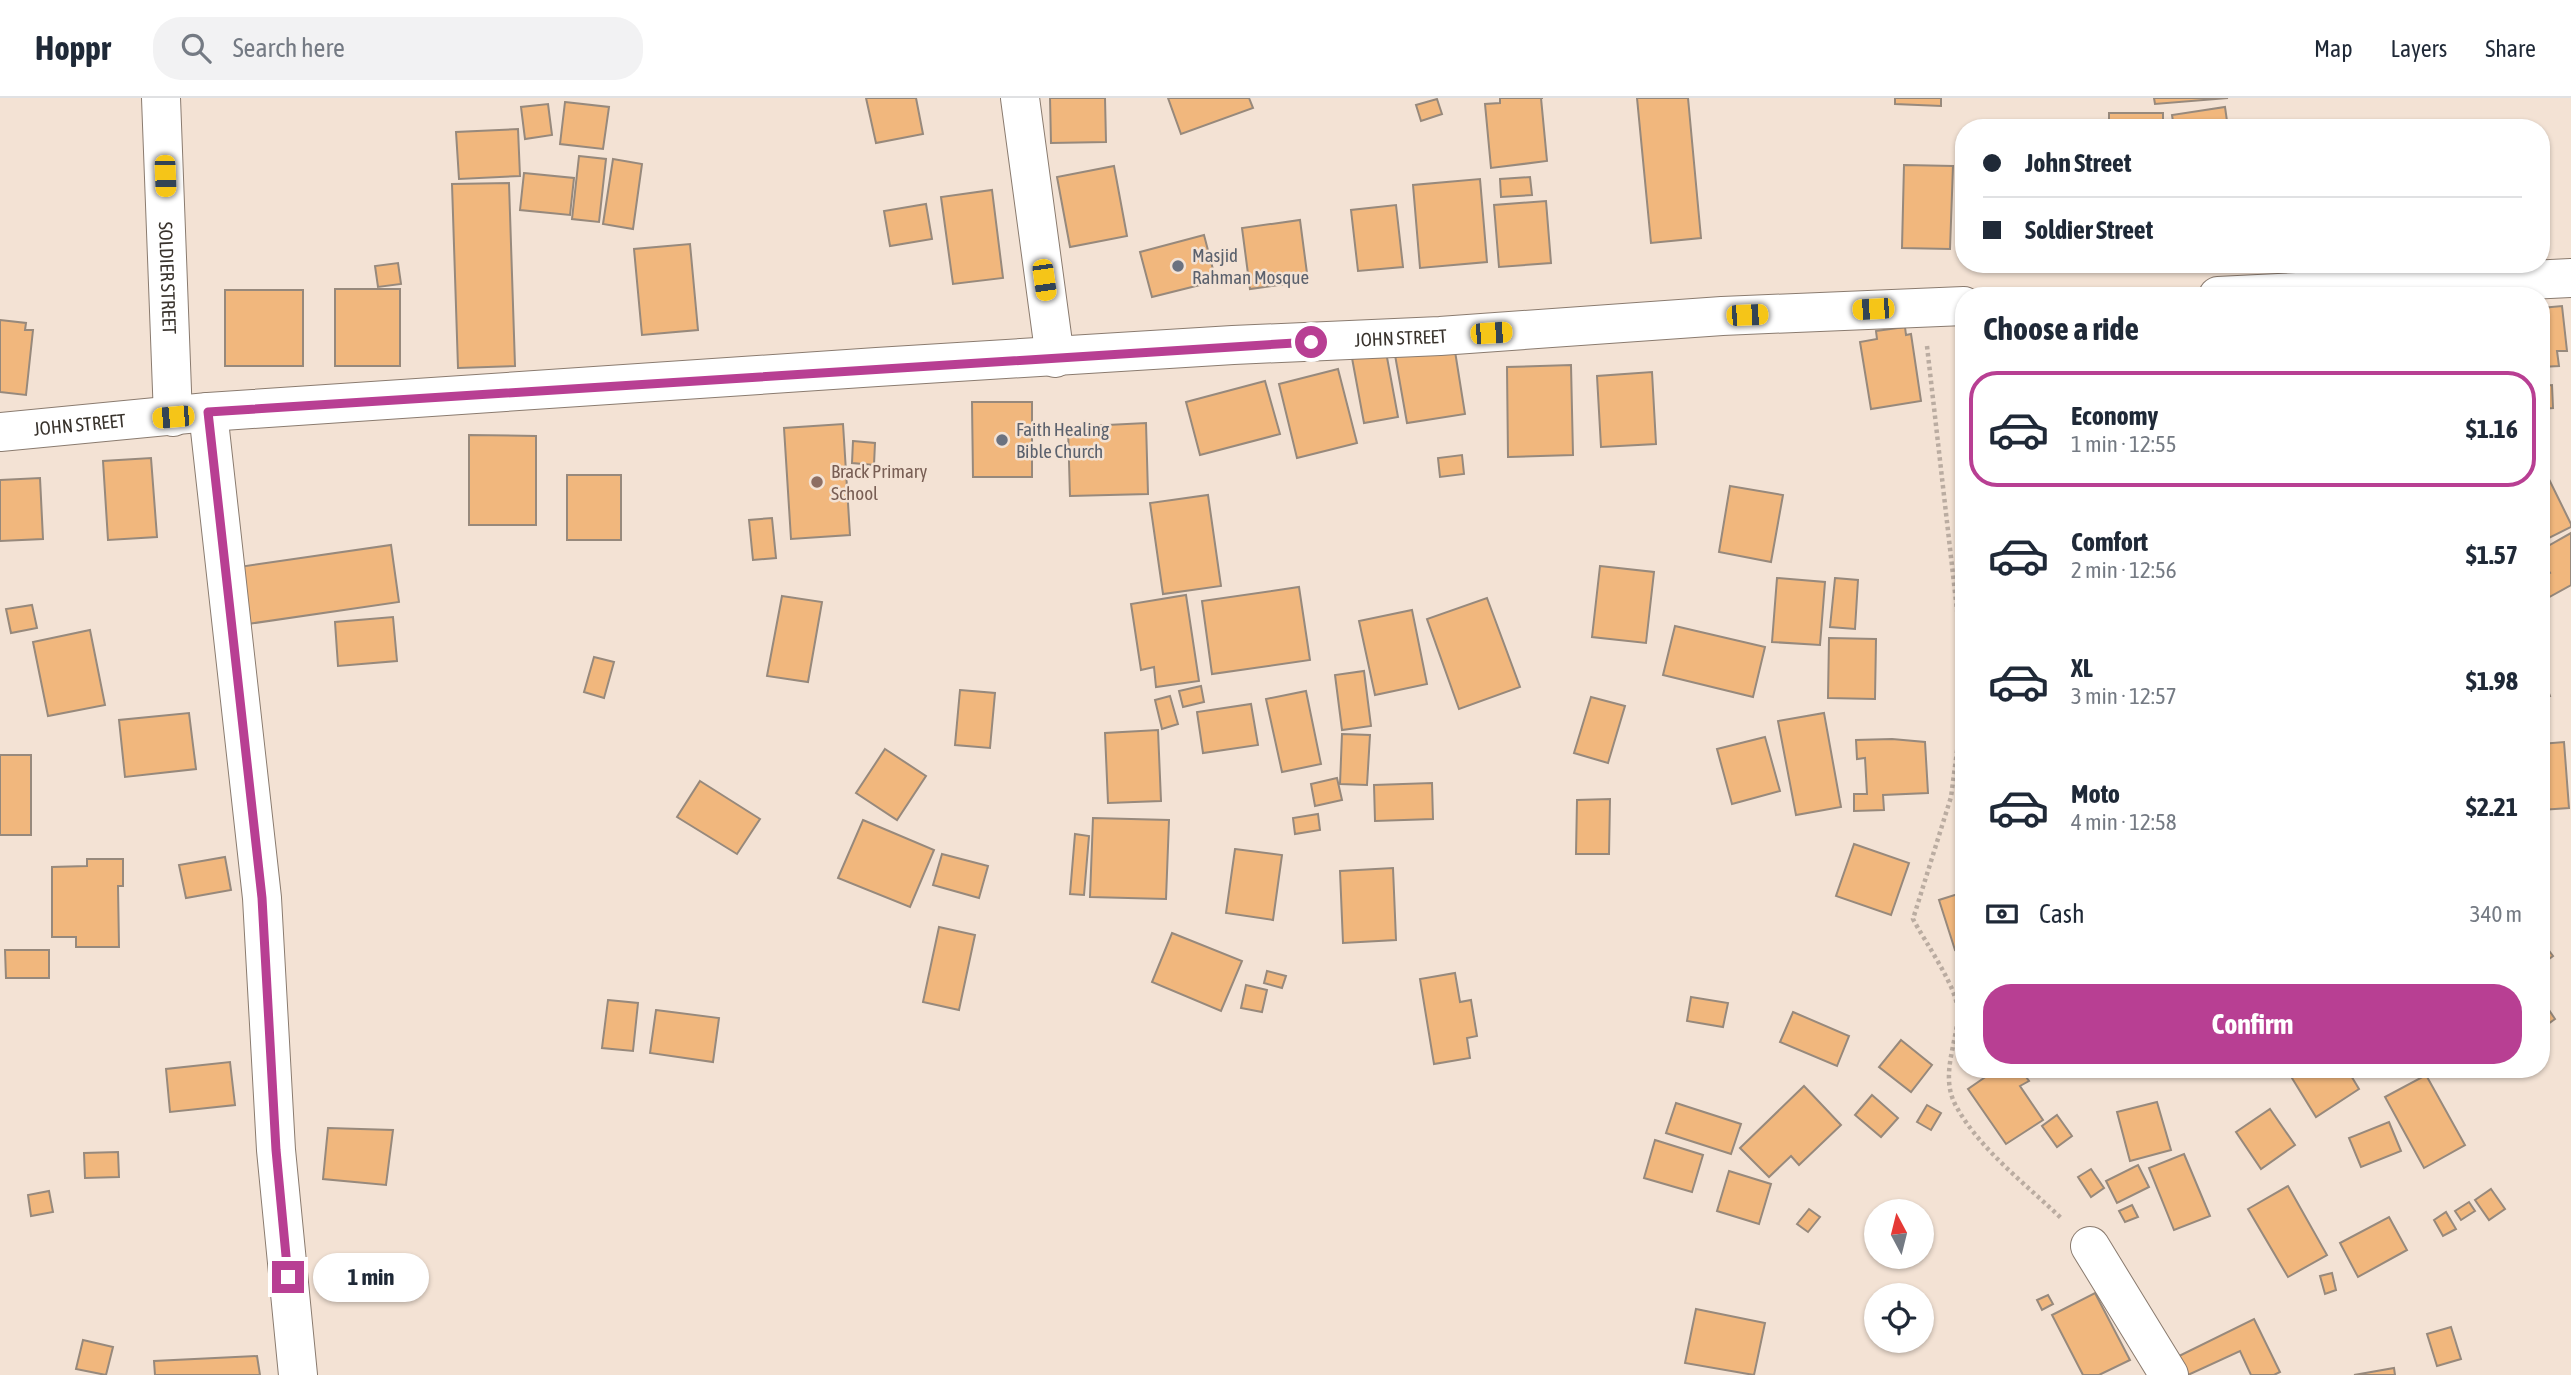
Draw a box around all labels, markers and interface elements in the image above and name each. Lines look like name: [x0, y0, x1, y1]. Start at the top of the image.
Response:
search box: [153, 17, 643, 80]
text: Hoppr: [35, 29, 111, 67]
icon: search: [177, 29, 215, 67]
text: Search here: [233, 33, 345, 63]
text: Map: [2314, 35, 2353, 62]
text: Layers: [2391, 35, 2447, 62]
text: Share: [2485, 35, 2536, 62]
text: John Street: [2025, 148, 2131, 178]
car: [154, 155, 177, 197]
text: Soldier Street: [2025, 215, 2153, 245]
street label: SOLDIER STREET: [155, 221, 181, 335]
place label: Masjid Rahman Mosque: [1192, 244, 1309, 288]
car: [1031, 258, 1058, 302]
marker: Masjid Rahman Mosque: [1170, 258, 1186, 274]
car: [1852, 297, 1895, 321]
car: [1726, 304, 1769, 326]
text: Choose a ride: [1983, 310, 2139, 347]
car: [1470, 321, 1513, 345]
street label: JOHN STREET: [1354, 324, 1448, 351]
route start: [1295, 326, 1327, 358]
icon: car: [1987, 398, 2050, 461]
text: Economy: [2071, 401, 2158, 431]
car: [152, 405, 195, 429]
street label: JOHN STREET: [33, 409, 127, 440]
text: $1.16: [2466, 414, 2518, 444]
place label: Faith Healing Bible Church: [1016, 418, 1110, 462]
text: 1 min · 12:55: [2071, 431, 2177, 457]
marker: Faith Healing Bible Church: [994, 432, 1010, 448]
place label: Brack Primary School: [831, 460, 927, 504]
marker: Brack Primary School: [809, 474, 825, 490]
icon: car: [1987, 524, 2050, 587]
text: Comfort: [2071, 527, 2148, 557]
text: $1.57: [2466, 540, 2518, 570]
text: 2 min · 12:56: [2071, 557, 2177, 583]
icon: car: [1987, 650, 2050, 713]
text: XL: [2071, 653, 2093, 683]
text: $1.98: [2466, 666, 2518, 696]
text: 3 min · 12:57: [2071, 683, 2177, 709]
icon: car: [1987, 776, 2050, 839]
text: Moto: [2071, 779, 2120, 809]
text: $2.21: [2466, 792, 2518, 822]
text: 4 min · 12:58: [2071, 809, 2177, 835]
icon: cash: [1983, 895, 2021, 933]
text: Cash: [2039, 899, 2085, 929]
text: 340 m: [2470, 901, 2522, 927]
button: Confirm: [1983, 984, 2522, 1064]
north arrow: [1864, 1199, 1934, 1269]
map controls: [1864, 1199, 1934, 1353]
callout: 1 min: [312, 1252, 428, 1302]
route end: [272, 1261, 304, 1293]
text: 1 min: [348, 1264, 394, 1290]
button: locate: [1864, 1283, 1934, 1353]

